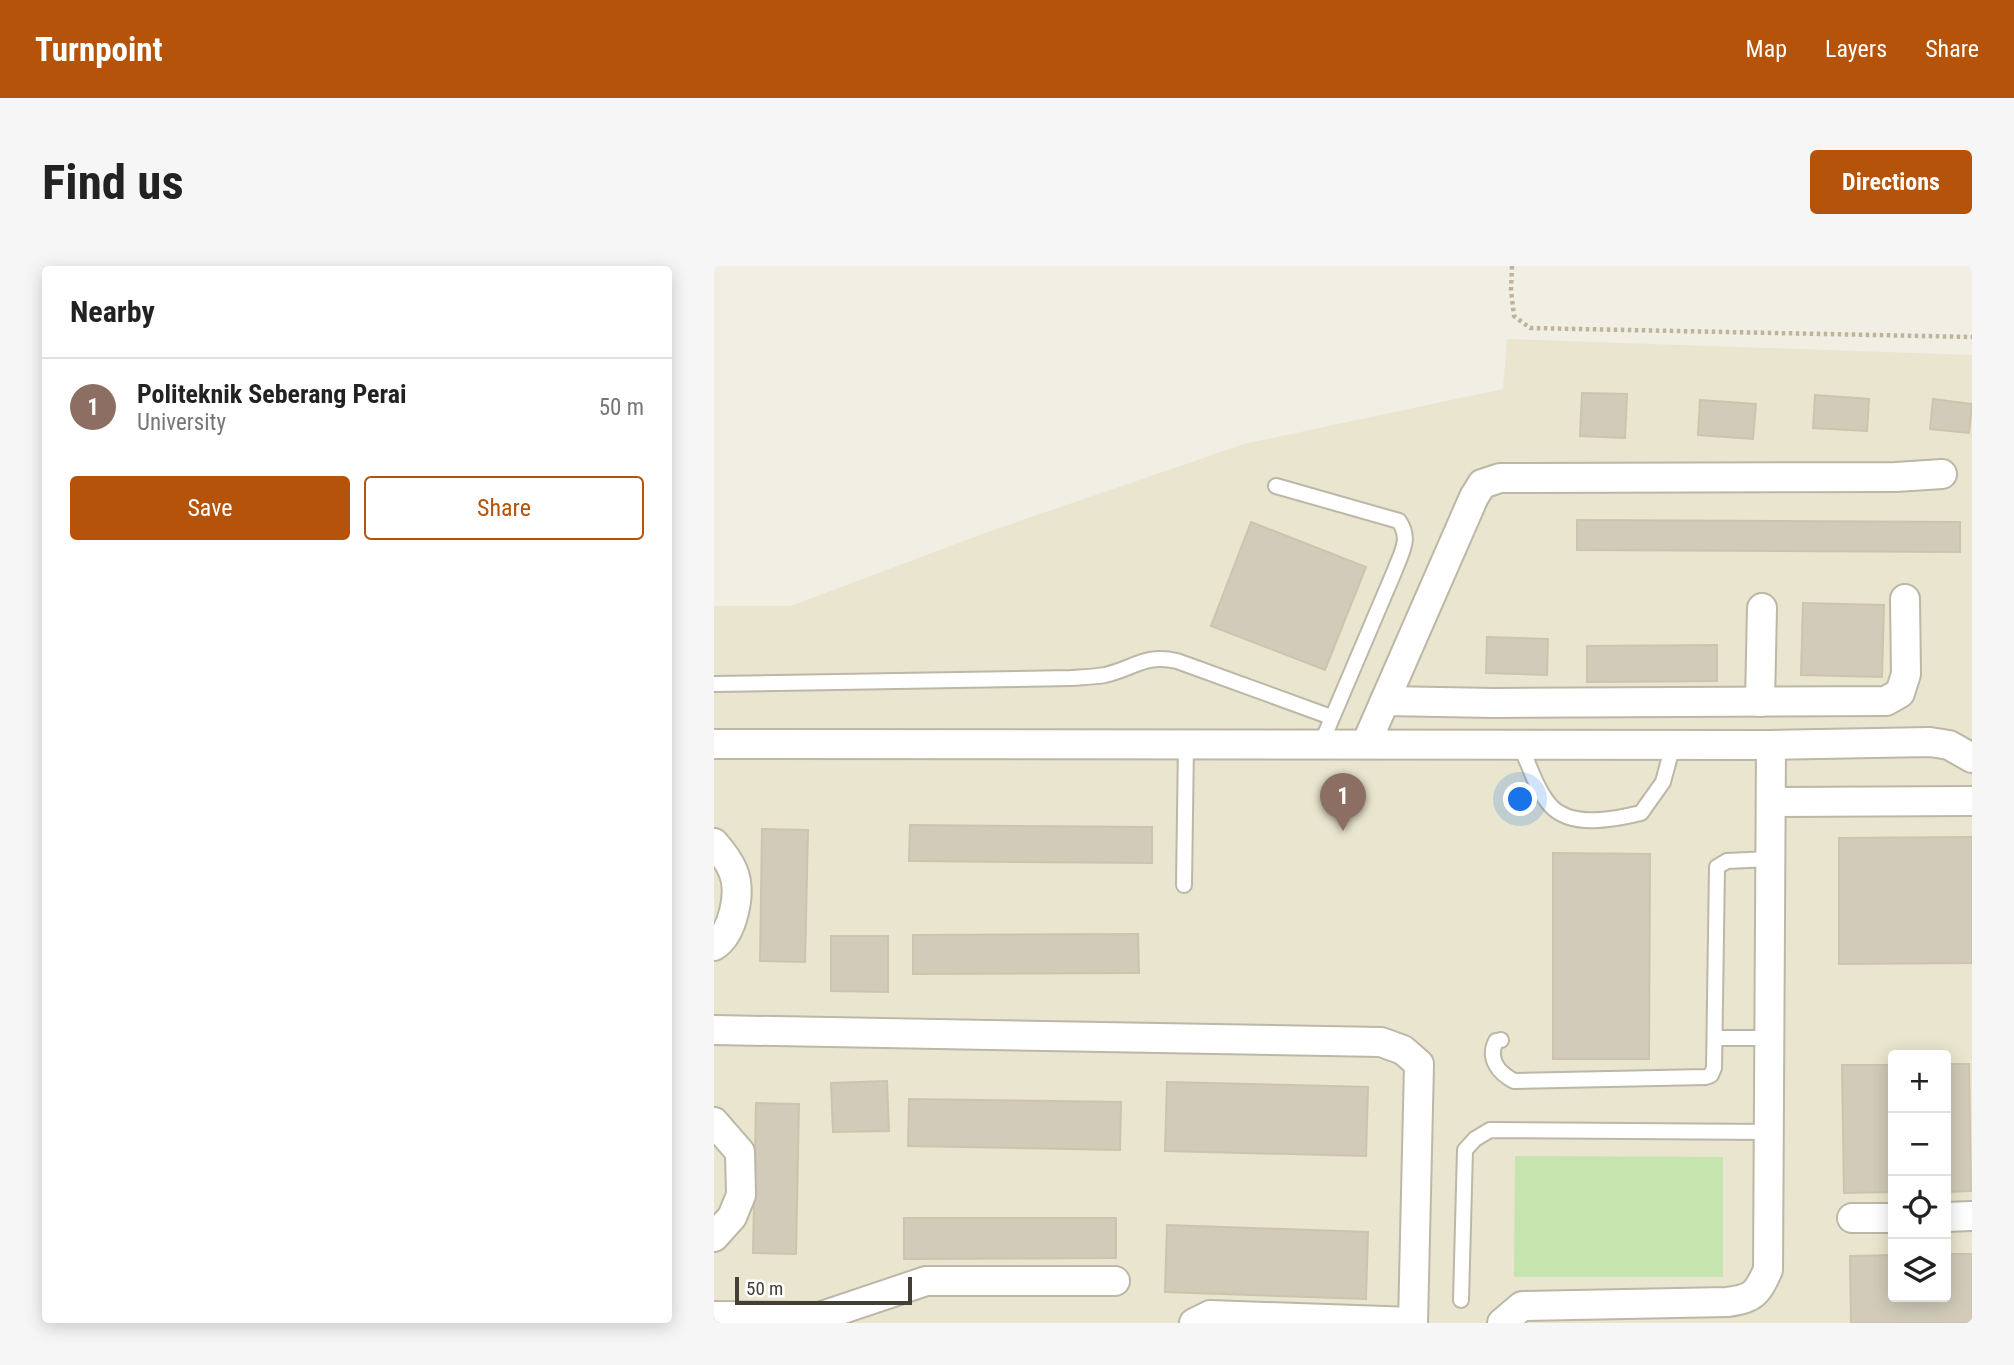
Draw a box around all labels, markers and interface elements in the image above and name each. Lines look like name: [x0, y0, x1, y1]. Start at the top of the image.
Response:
text: Turnpoint: [35, 30, 163, 69]
text: Map: [1746, 35, 1787, 63]
text: Layers: [1825, 35, 1887, 63]
text: Share: [1925, 35, 1979, 63]
button: Directions: [1810, 150, 1972, 214]
text: Find us: [42, 154, 184, 211]
text: Nearby: [70, 294, 155, 329]
text: Politeknik Seberang Perai: [137, 379, 406, 409]
text: 1: [87, 394, 99, 421]
text: 50 m: [599, 394, 644, 421]
text: University: [137, 409, 226, 436]
button: Save: [70, 476, 350, 540]
button: Share: [364, 476, 644, 540]
pin: 1: [1320, 773, 1366, 831]
your location: [1503, 782, 1537, 816]
map controls: [1888, 1050, 1951, 1302]
button: +: [1888, 1050, 1951, 1113]
button: −: [1888, 1113, 1951, 1176]
button: locate: [1888, 1176, 1951, 1239]
button: layers: [1888, 1239, 1951, 1302]
scale bar: [735, 1274, 912, 1306]
text: 50 m: [746, 1277, 783, 1300]

